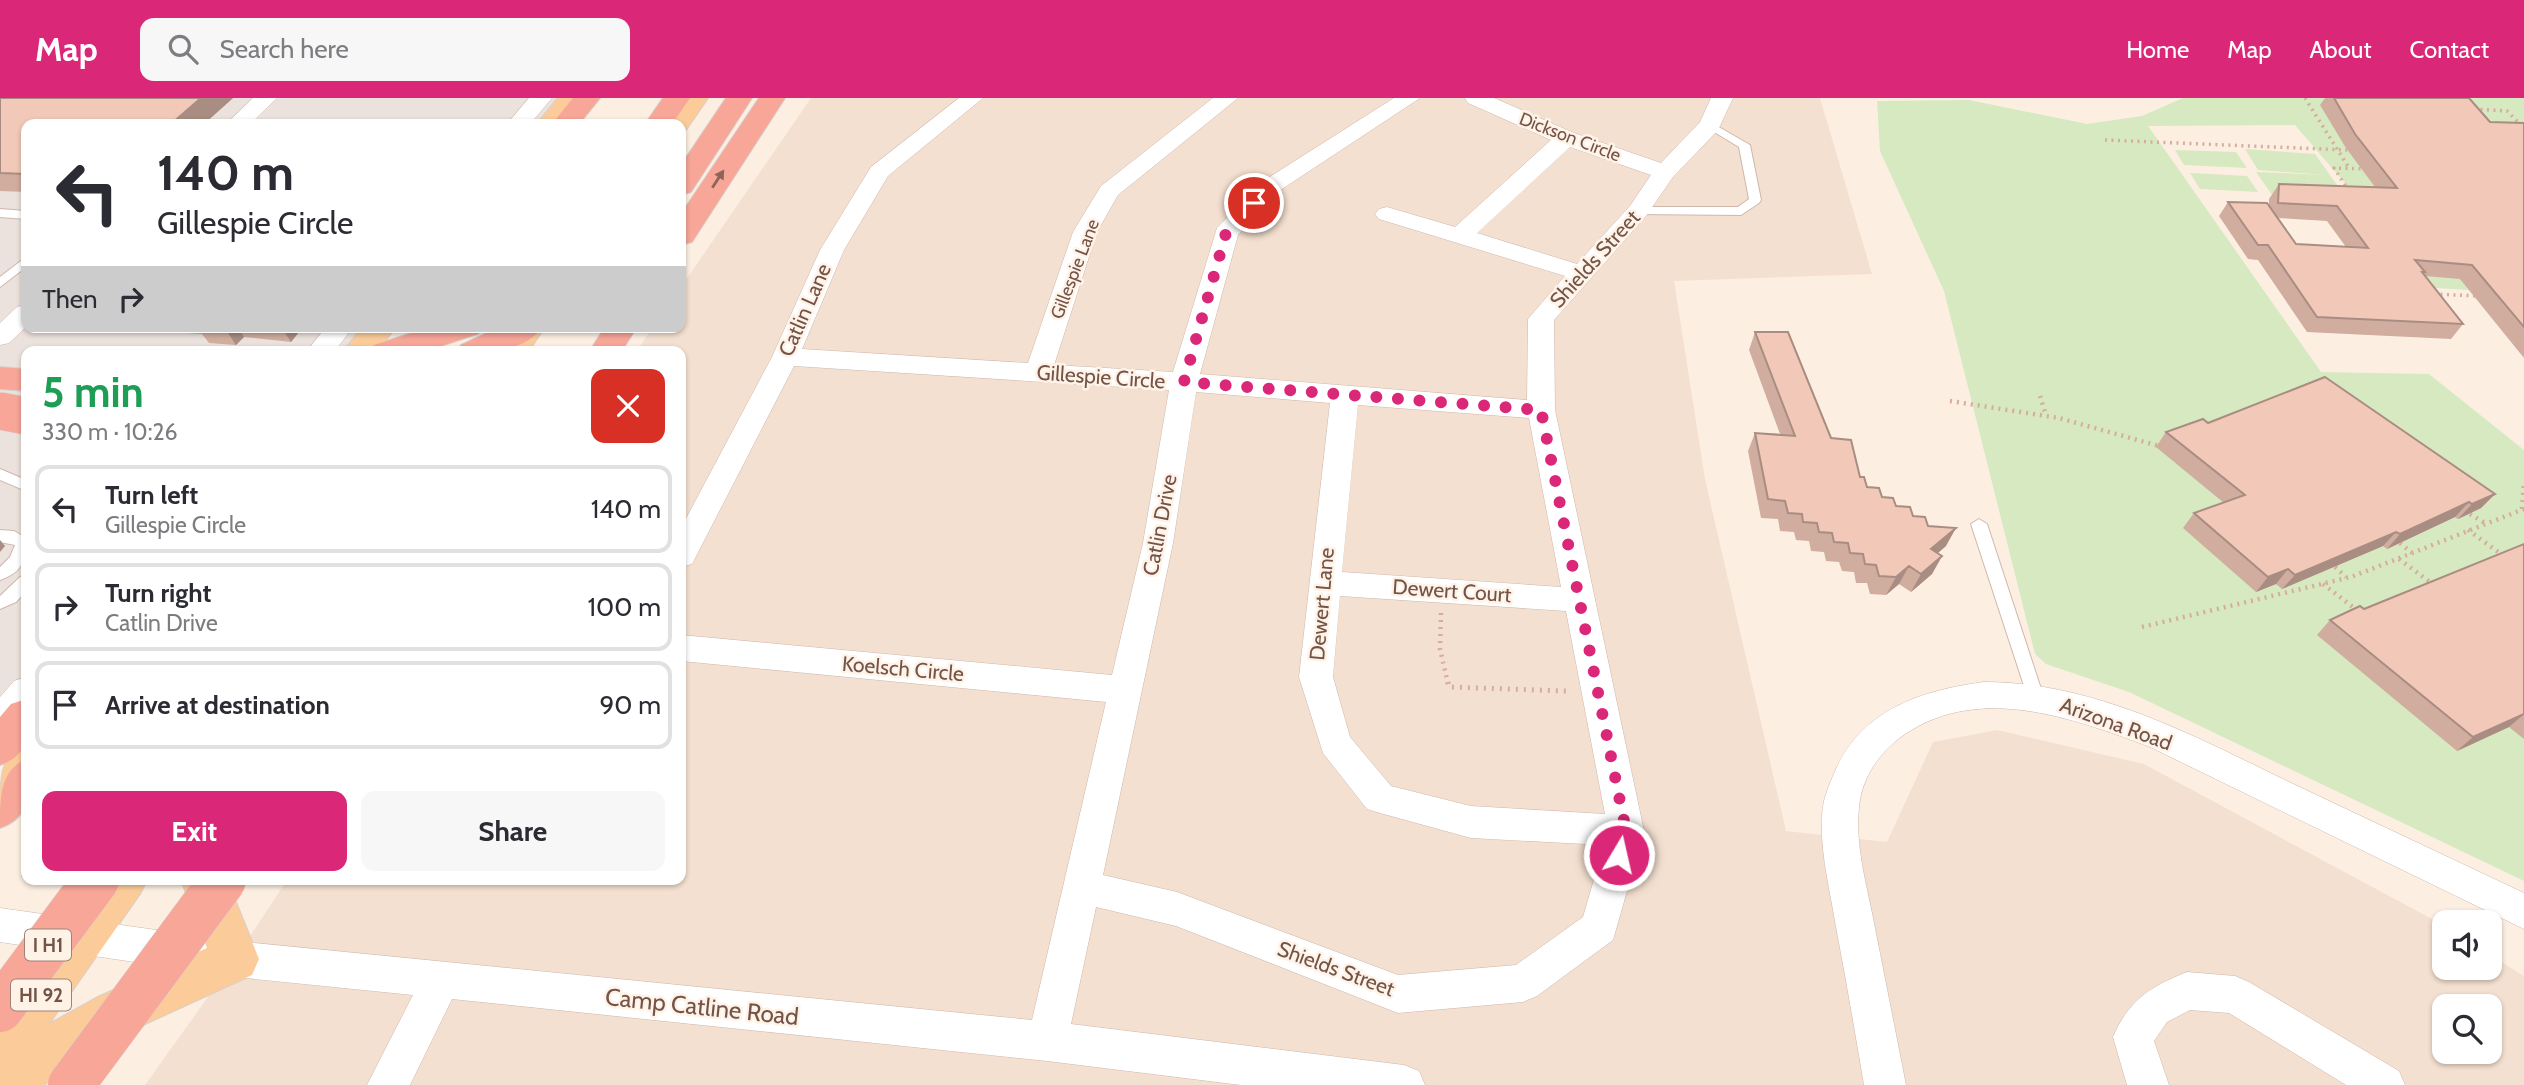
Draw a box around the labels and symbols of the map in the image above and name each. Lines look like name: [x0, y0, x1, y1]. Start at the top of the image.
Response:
street label: Dickson Circle: [1516, 108, 1624, 166]
one-way arrow: [712, 169, 725, 189]
pin: [1224, 173, 1284, 233]
street label: Shields Street: [1544, 205, 1645, 313]
street label: Gillespie Lane: [1046, 216, 1104, 322]
street label: Catlin Lane: [773, 259, 836, 360]
street label: Gillespie Circle: [1036, 360, 1166, 393]
street label: Catlin Drive: [1137, 472, 1182, 578]
street label: Dewert Lane: [1304, 546, 1339, 661]
street label: Dewert Court: [1392, 574, 1512, 607]
street label: Koelsch Circle: [841, 651, 965, 686]
street label: Arizona Road: [2057, 692, 2176, 755]
position arrow: [1582, 818, 1656, 892]
road number: I H1: [25, 930, 71, 960]
street label: Shields Street: [1274, 936, 1398, 1001]
road number: HI 92: [11, 980, 71, 1010]
street label: Camp Catline Road: [604, 982, 800, 1031]

